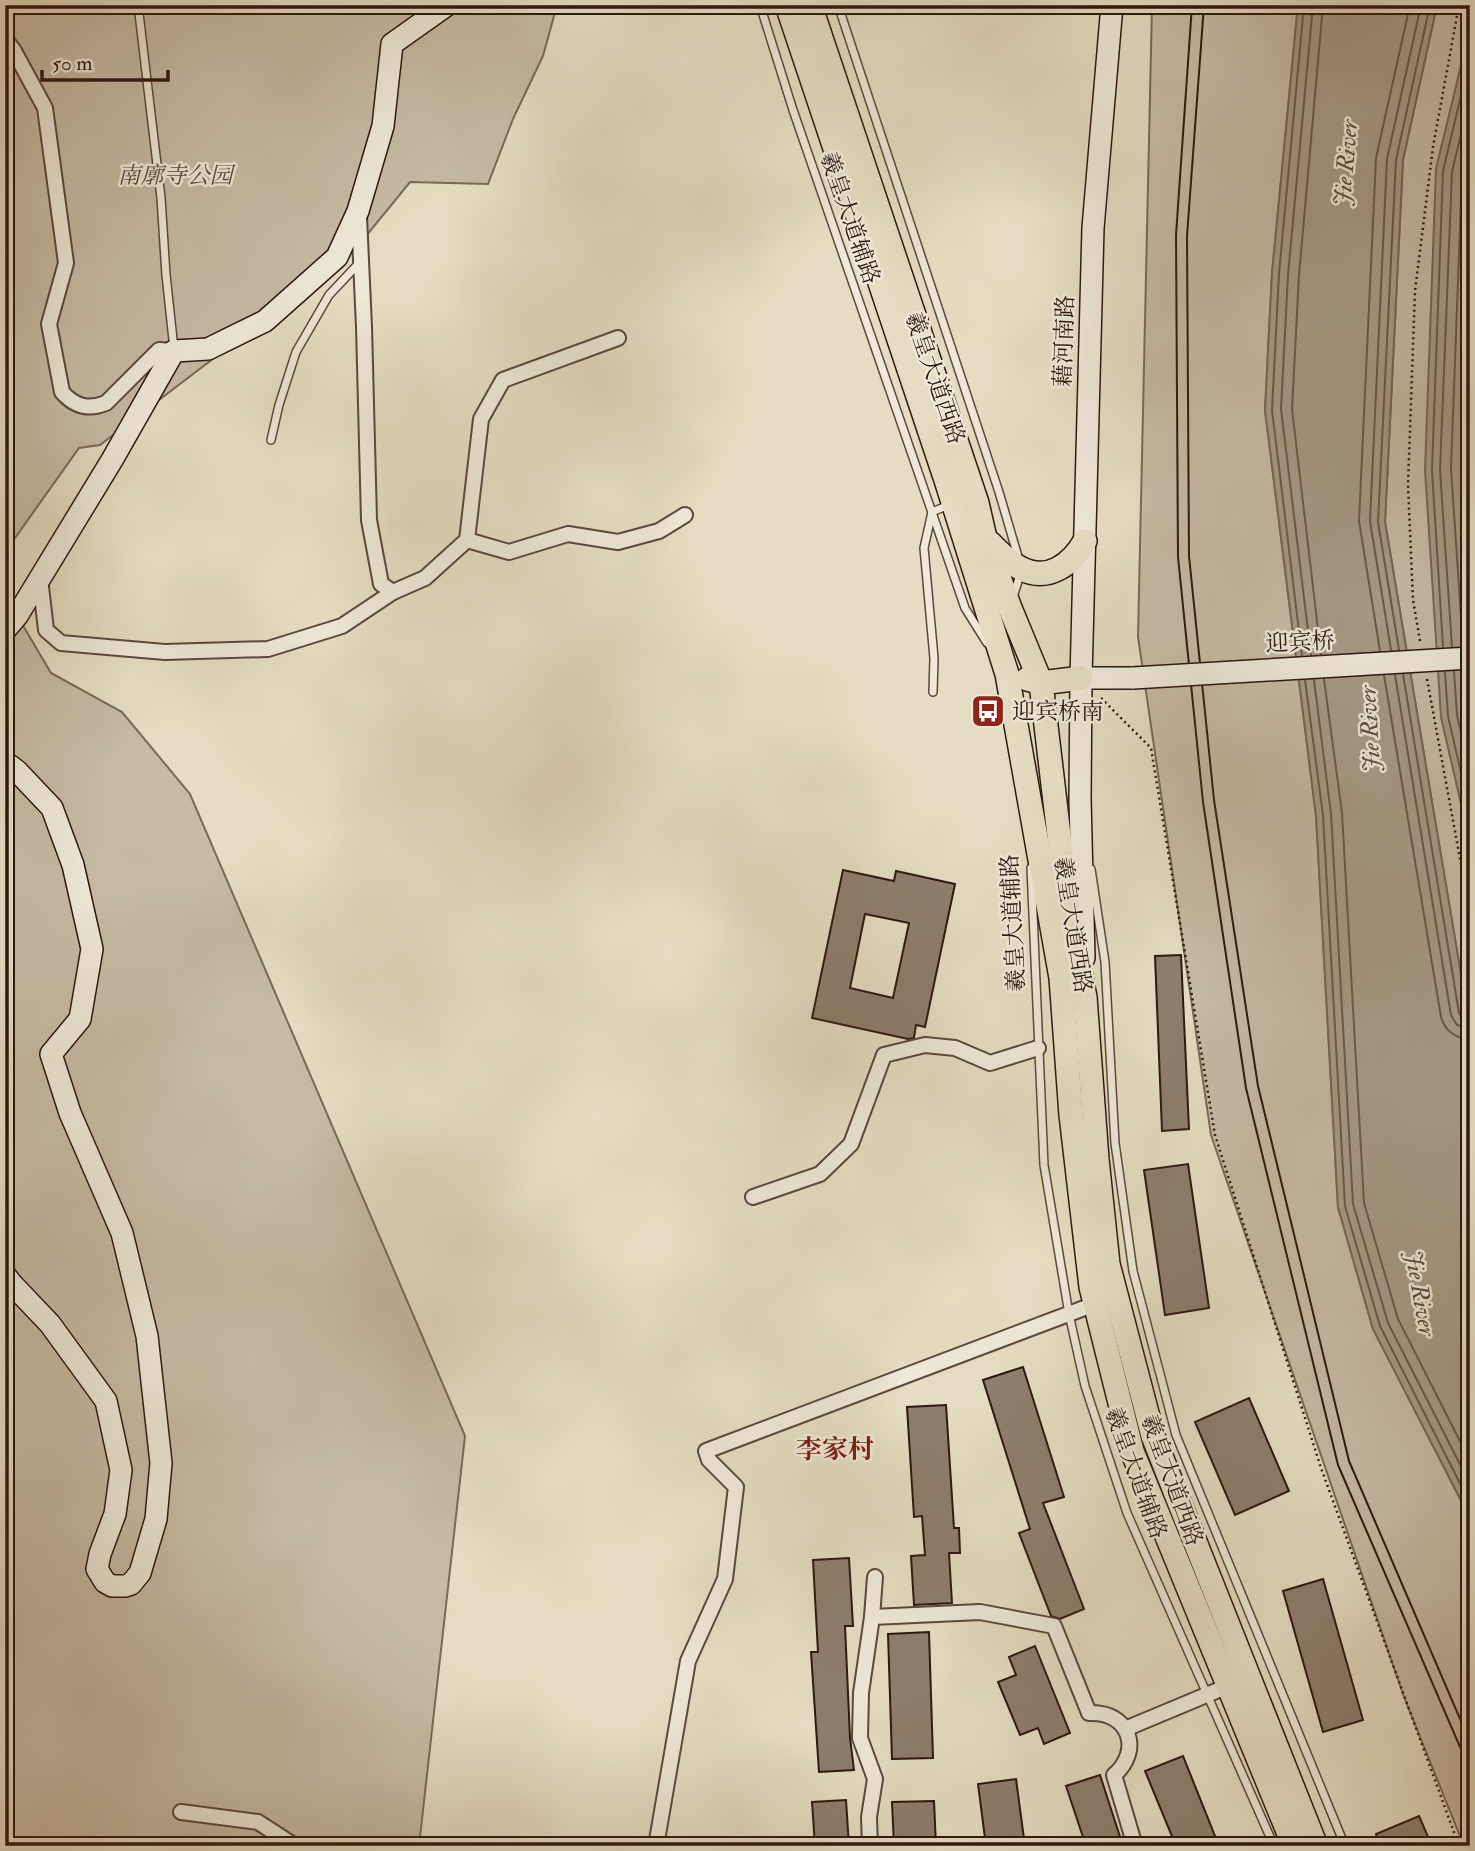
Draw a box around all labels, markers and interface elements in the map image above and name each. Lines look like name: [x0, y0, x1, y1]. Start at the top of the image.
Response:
scale bar: [42, 38, 168, 82]
text: 50 m: [52, 50, 93, 77]
water label: Jie River: [1327, 117, 1365, 207]
street label: 羲皇大道辅路: [814, 148, 886, 288]
park label: 南廓寺公园: [118, 161, 237, 190]
street label: 藉河南路: [1048, 295, 1080, 387]
street label: 羲皇大道西路: [899, 308, 971, 448]
street label: 迎宾桥: [1265, 626, 1335, 658]
water label: Jie River: [1352, 684, 1388, 773]
bus stop icon: 迎宾桥南: [969, 692, 1007, 730]
place label: 迎宾桥南: [1012, 697, 1104, 726]
street label: 羲皇大道辅路: [995, 853, 1031, 993]
street label: 羲皇大道西路: [1048, 855, 1098, 995]
water label: Jie River: [1397, 1248, 1443, 1339]
street label: 羲皇大道辅路: [1099, 1403, 1173, 1543]
street label: 羲皇大道西路: [1135, 1410, 1209, 1550]
district label: 李家村: [796, 1434, 874, 1466]

